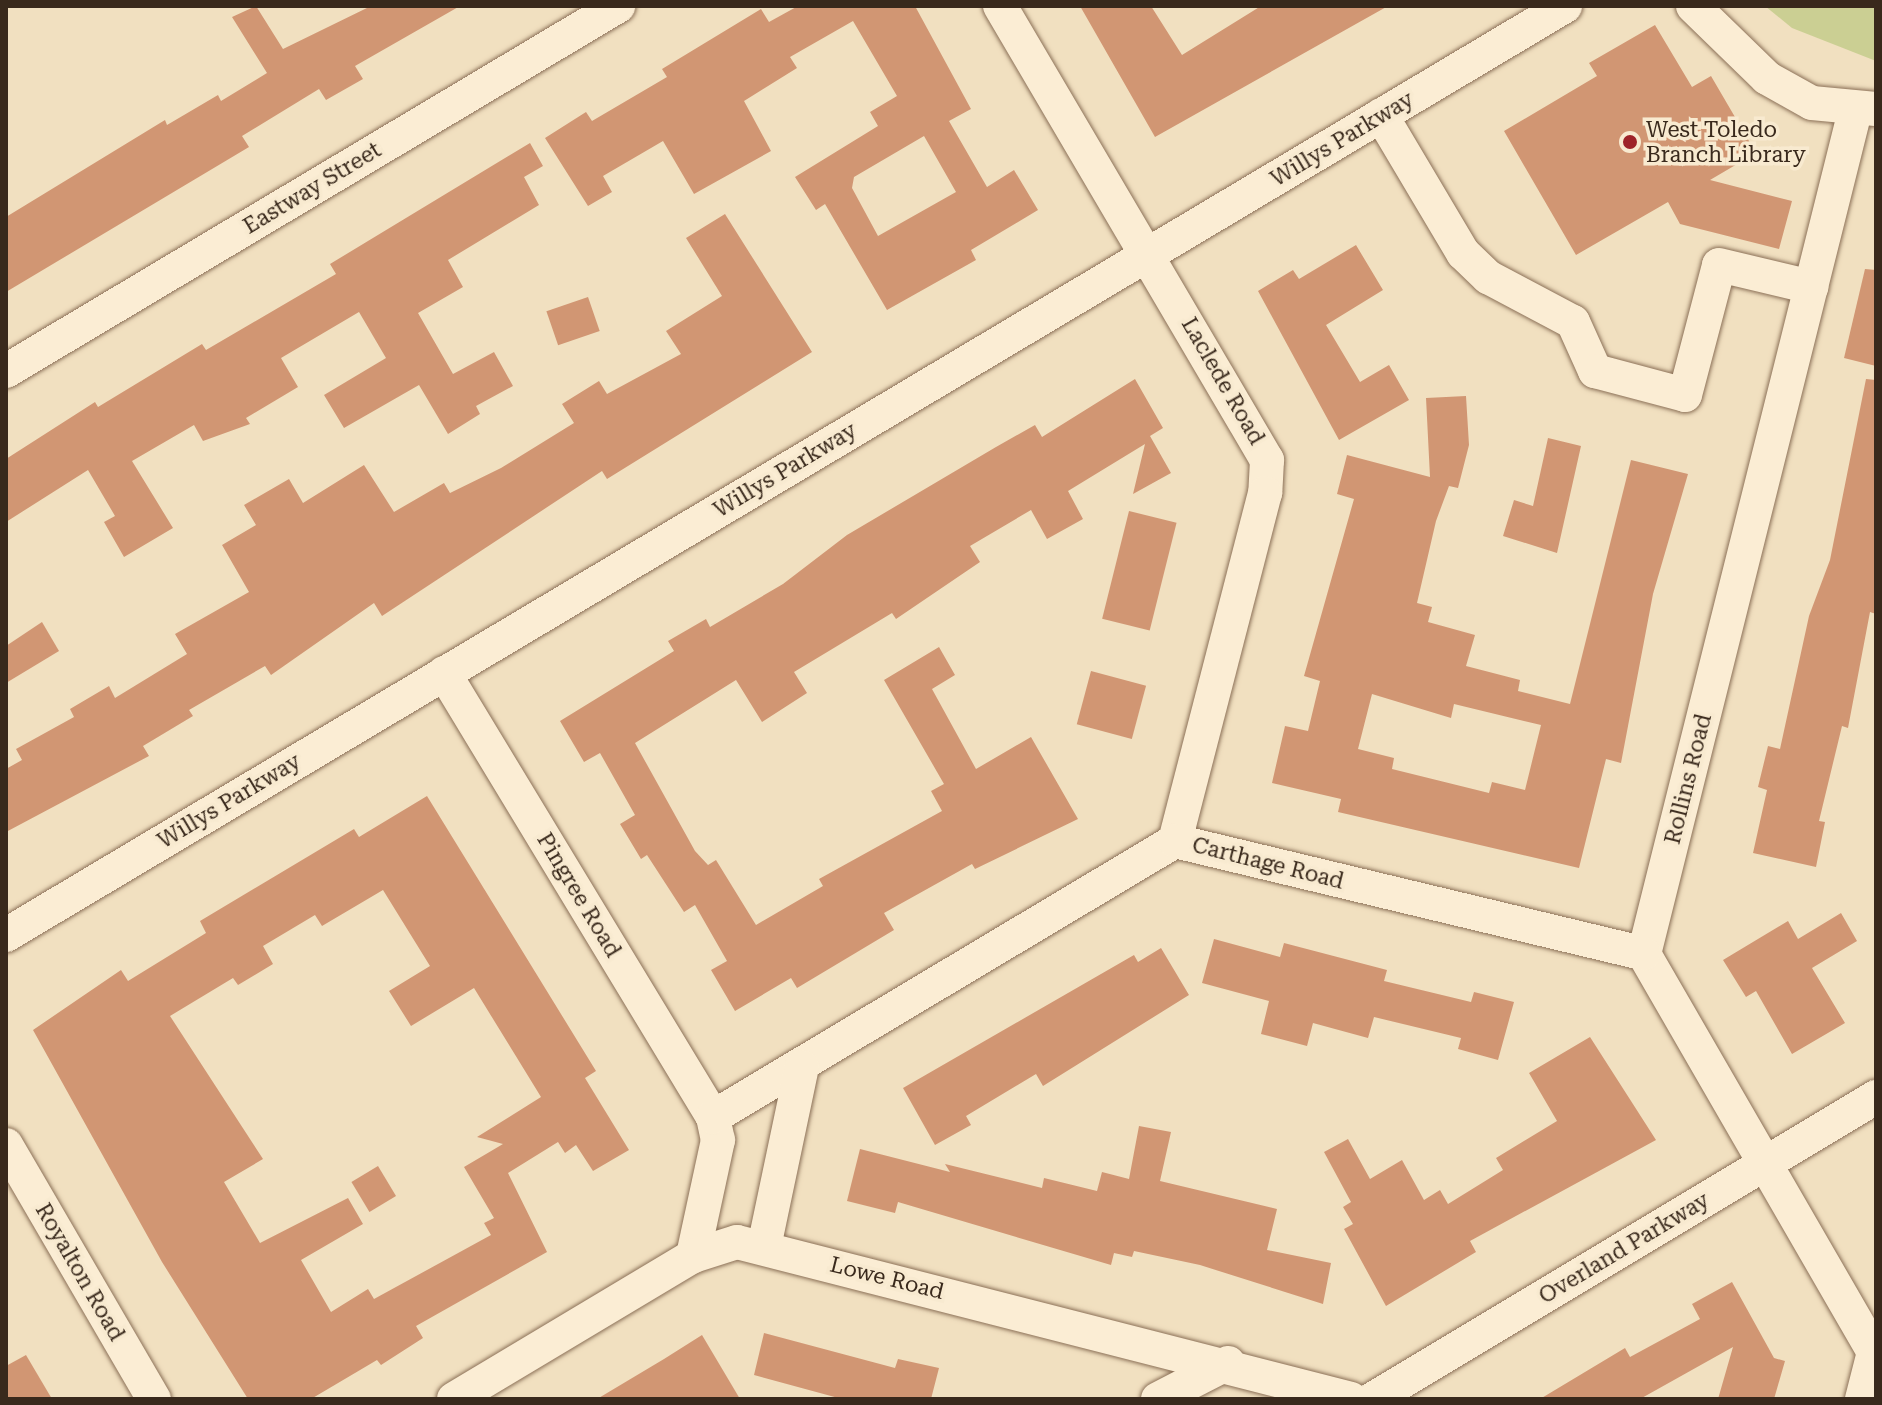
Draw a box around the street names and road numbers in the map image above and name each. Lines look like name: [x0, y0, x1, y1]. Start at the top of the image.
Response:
street label: Willys Parkway: [1266, 86, 1418, 192]
street label: Eastway Street: [238, 137, 386, 239]
street label: Laclede Road: [1176, 313, 1270, 449]
street label: Willys Parkway: [709, 417, 861, 523]
street label: Rollins Road: [1659, 711, 1717, 847]
street label: Willys Parkway: [153, 748, 305, 854]
street label: Pingree Road: [531, 828, 627, 962]
street label: Carthage Road: [1190, 831, 1346, 895]
street label: Overland Parkway: [1534, 1187, 1714, 1309]
street label: Royalton Road: [30, 1198, 130, 1346]
street label: Lowe Road: [827, 1251, 947, 1305]

